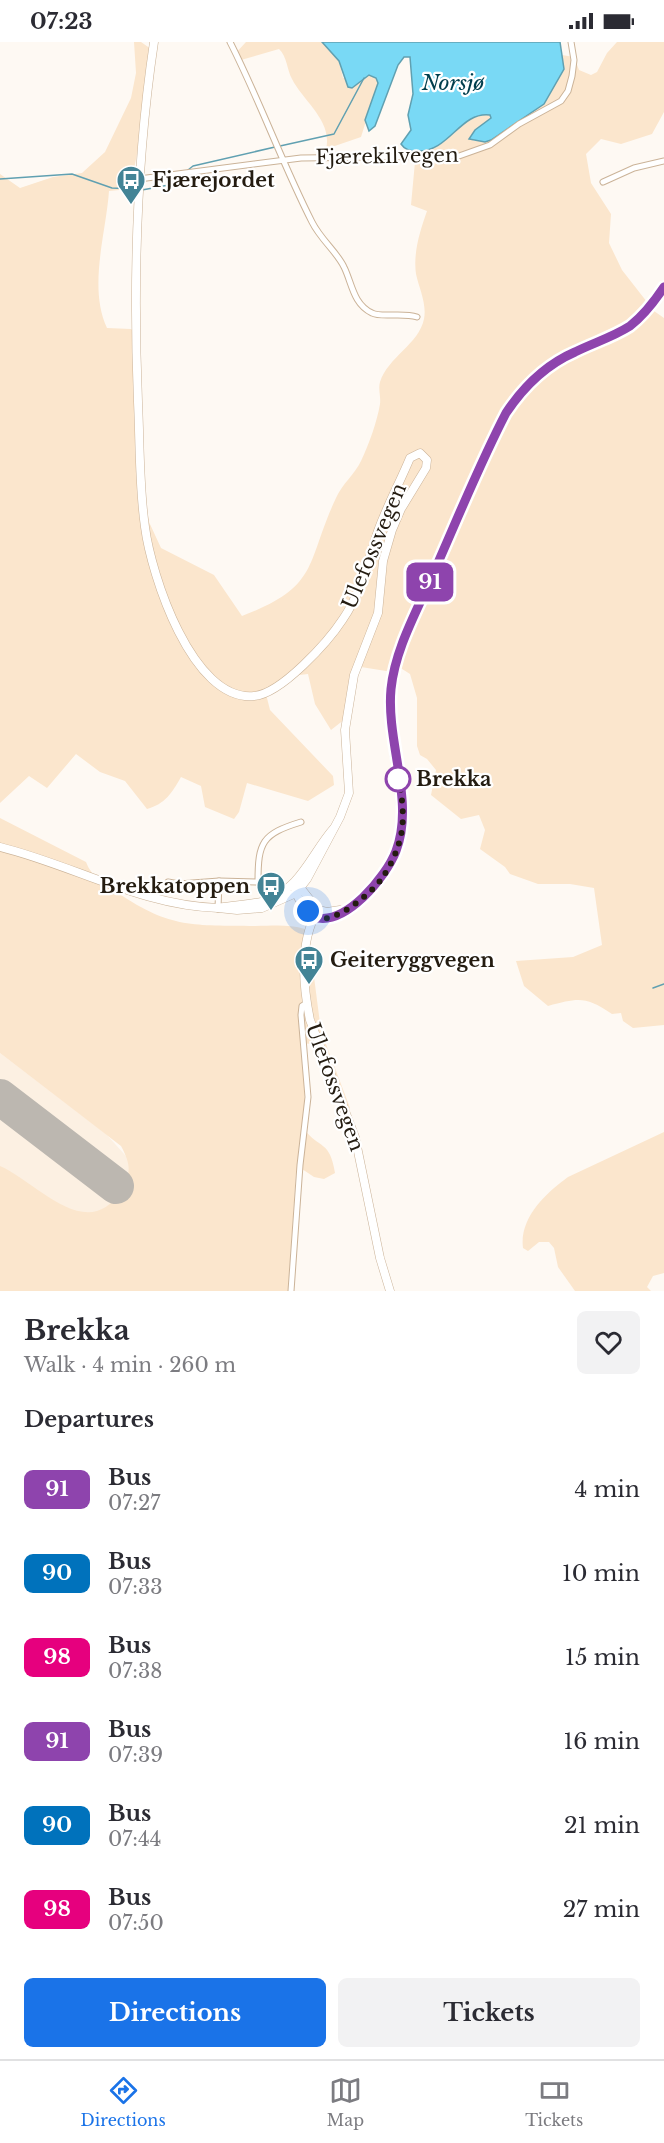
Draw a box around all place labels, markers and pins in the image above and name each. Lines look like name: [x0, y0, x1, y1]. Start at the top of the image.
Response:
bus stop icon: Fjærejordet: [115, 164, 147, 206]
place label: Fjærejordet: [152, 168, 275, 192]
marker: Brekka: [385, 766, 411, 792]
place label: Brekka: [416, 767, 492, 791]
bus stop icon: Brekkatoppen: [255, 870, 287, 912]
place label: Brekkatoppen: [100, 874, 250, 898]
bus stop icon: Geiteryggvegen: [293, 944, 325, 986]
place label: Geiteryggvegen: [330, 948, 495, 972]

